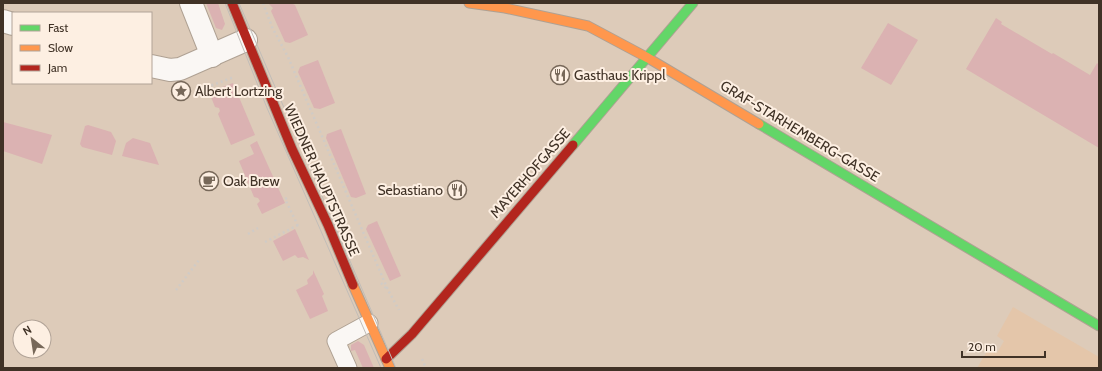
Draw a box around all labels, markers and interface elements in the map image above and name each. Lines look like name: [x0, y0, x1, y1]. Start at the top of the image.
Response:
legend: [12, 12, 152, 84]
text: Fast: [48, 20, 68, 35]
text: Slow: [48, 40, 73, 55]
text: Jam: [47, 60, 67, 75]
restaurant icon: Gasthaus Krippl: [549, 64, 571, 86]
place label: Gasthaus Krippl: [574, 66, 666, 84]
street label: GRAF-STARHEMBERG-GASSE: [717, 76, 883, 186]
place icon: Albert Lortzing: [170, 80, 192, 102]
place label: Albert Lortzing: [195, 82, 283, 100]
street label: WIEDNER HAUPTSTRASSE: [280, 101, 364, 259]
street label: MAYERHOFGASSE: [486, 124, 574, 222]
cafe icon: Oak Brew: [198, 170, 220, 192]
place label: Oak Brew: [223, 172, 280, 190]
restaurant icon: Sebastiano: [446, 179, 468, 201]
place label: Sebastiano: [377, 181, 443, 199]
north arrow: [12, 319, 52, 359]
text: N: [20, 322, 34, 338]
scale bar: [962, 333, 1045, 359]
text: 20 m: [968, 339, 996, 354]

